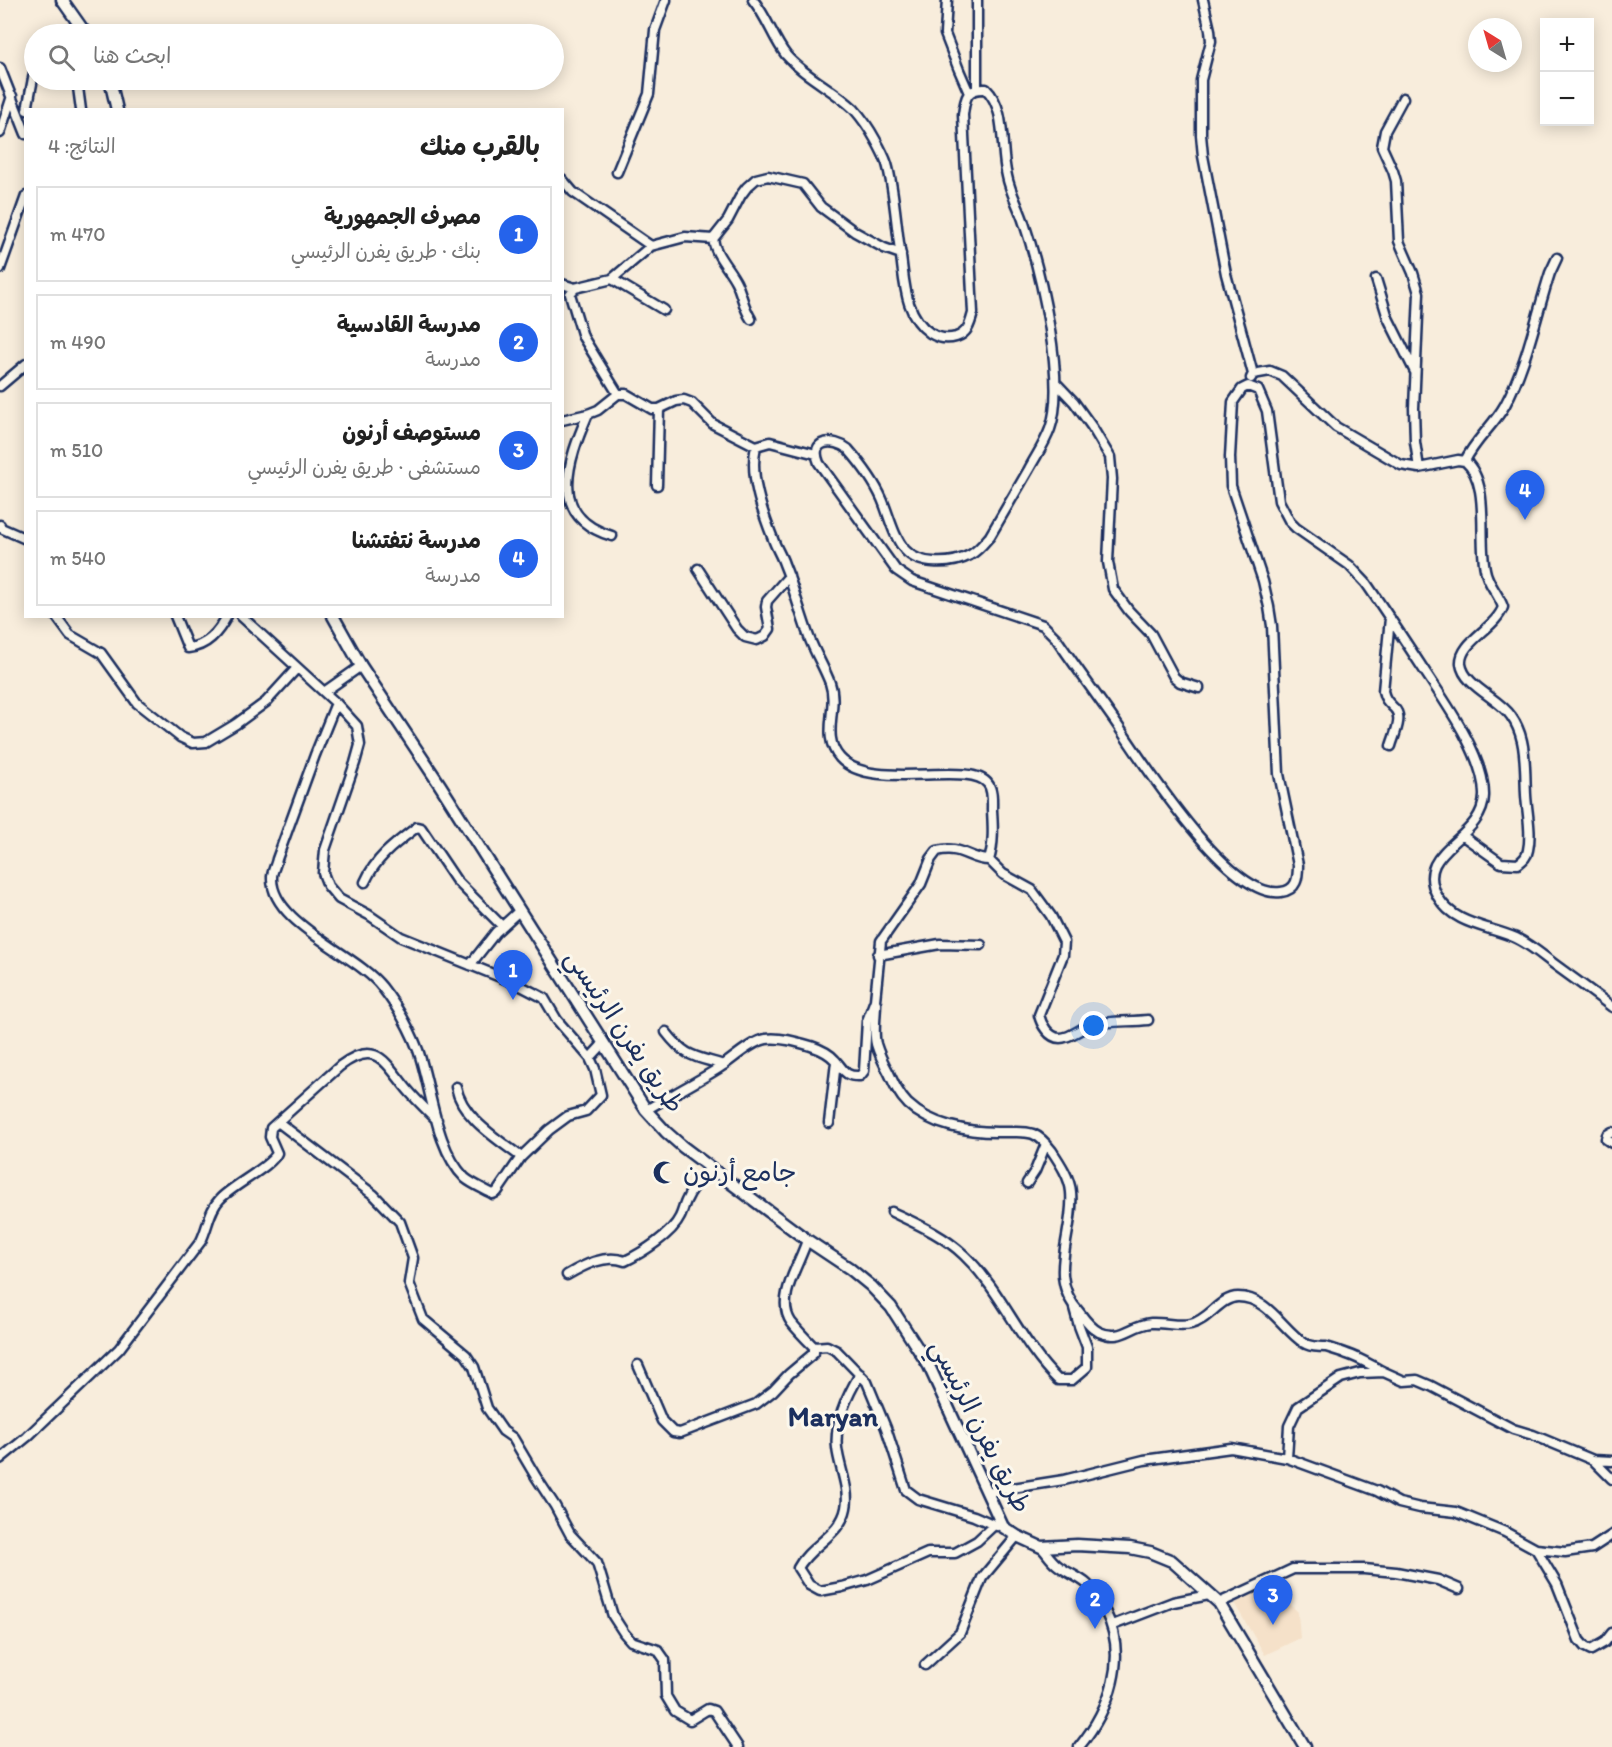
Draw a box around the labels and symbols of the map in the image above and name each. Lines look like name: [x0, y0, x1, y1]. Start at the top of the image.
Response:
north arrow: [1468, 18, 1522, 72]
pin: 4: [1506, 470, 1544, 520]
street label: طريق يفرن الرئيسي: [553, 943, 692, 1123]
pin: 1: [494, 950, 532, 1000]
your location: [1079, 1011, 1108, 1040]
place label: جامع أرنون: [683, 1156, 797, 1191]
mosque icon: جامع أرنون: [652, 1159, 678, 1185]
street label: طريق يفرن الرئيسي: [917, 1334, 1039, 1521]
district label: Maryan: [788, 1399, 878, 1433]
pin: 3: [1254, 1576, 1292, 1625]
pin: 2: [1076, 1580, 1114, 1629]

